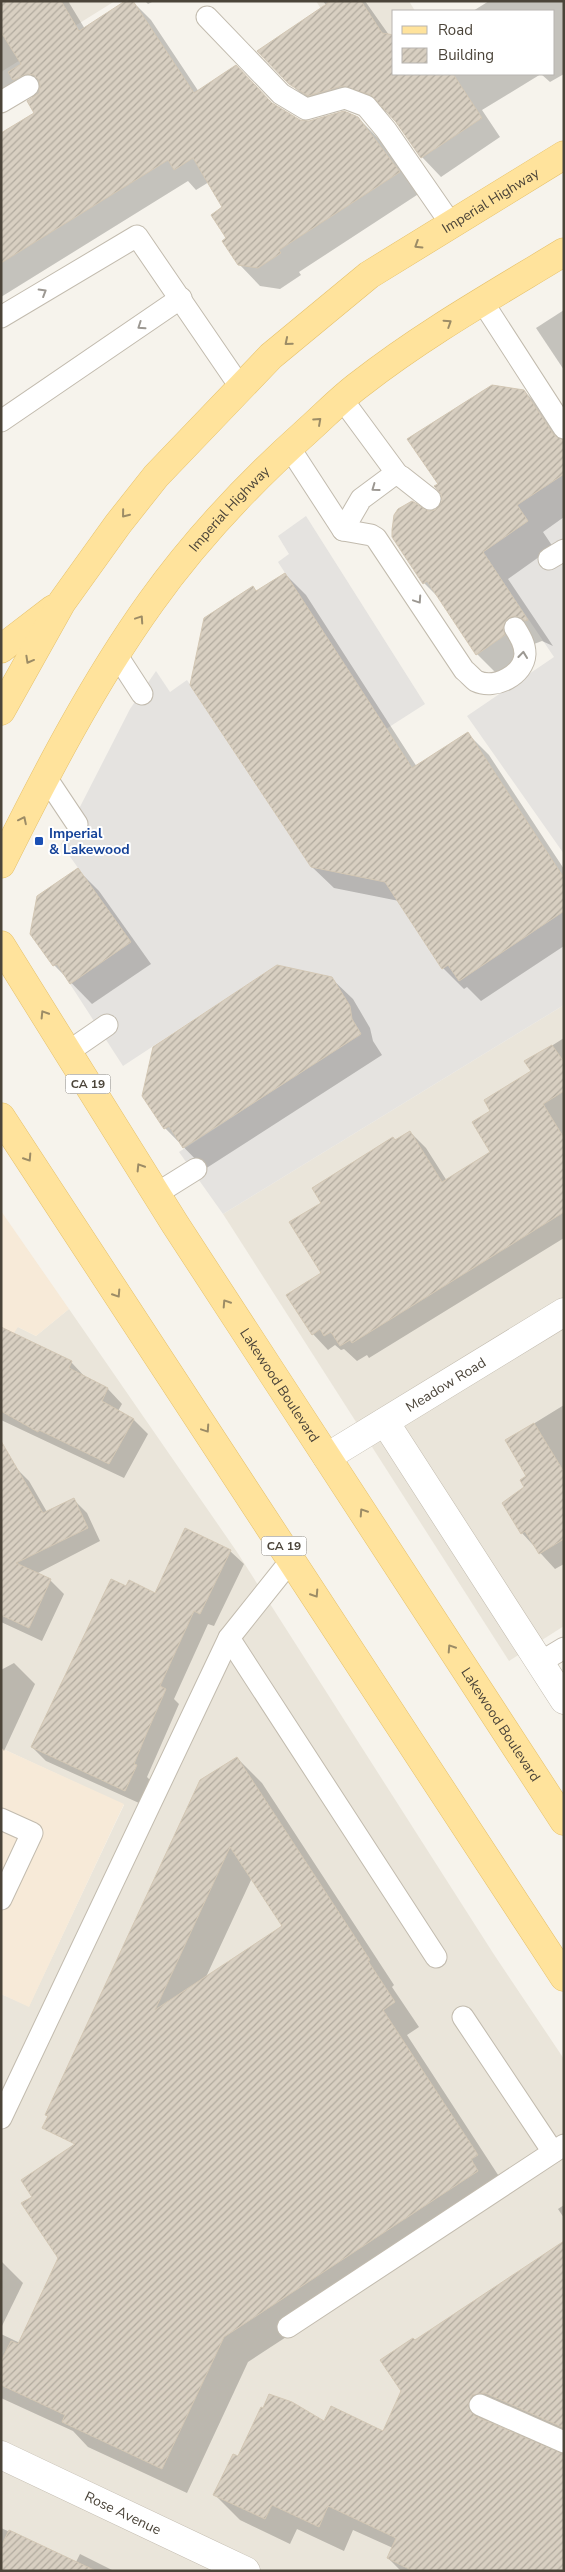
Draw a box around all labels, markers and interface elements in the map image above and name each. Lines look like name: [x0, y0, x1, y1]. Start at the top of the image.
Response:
legend: [392, 10, 555, 75]
text: Road: [438, 20, 473, 40]
text: Building: [438, 45, 494, 65]
street label: Imperial Highway: [438, 163, 543, 237]
one-way arrow: [414, 238, 423, 248]
one-way arrow: [38, 289, 47, 299]
one-way arrow: [137, 320, 146, 329]
one-way arrow: [442, 320, 451, 329]
one-way arrow: [285, 336, 294, 344]
one-way arrow: [313, 418, 322, 427]
street label: Imperial Highway: [184, 461, 274, 556]
one-way arrow: [371, 482, 381, 491]
one-way arrow: [123, 508, 131, 517]
one-way arrow: [412, 594, 421, 603]
one-way arrow: [133, 615, 143, 624]
one-way arrow: [517, 651, 528, 659]
one-way arrow: [26, 655, 36, 664]
one-way arrow: [16, 816, 27, 825]
place label: Imperial & Lakewood: [49, 824, 130, 859]
marker: Imperial & Lakewood: [33, 835, 45, 847]
one-way arrow: [41, 1011, 51, 1020]
road number: CA 19: [66, 1074, 110, 1094]
one-way arrow: [22, 1152, 31, 1161]
one-way arrow: [136, 1164, 146, 1173]
one-way arrow: [111, 1288, 120, 1297]
one-way arrow: [223, 1299, 232, 1308]
street label: Lakewood Boulevard: [236, 1324, 324, 1446]
street label: Meadow Road: [402, 1353, 489, 1416]
one-way arrow: [200, 1424, 209, 1433]
one-way arrow: [359, 1509, 369, 1518]
road number: CA 19: [262, 1536, 306, 1555]
one-way arrow: [309, 1589, 318, 1598]
one-way arrow: [448, 1645, 458, 1654]
street label: Lakewood Boulevard: [457, 1664, 545, 1785]
street label: Rose Avenue: [82, 2487, 164, 2539]

